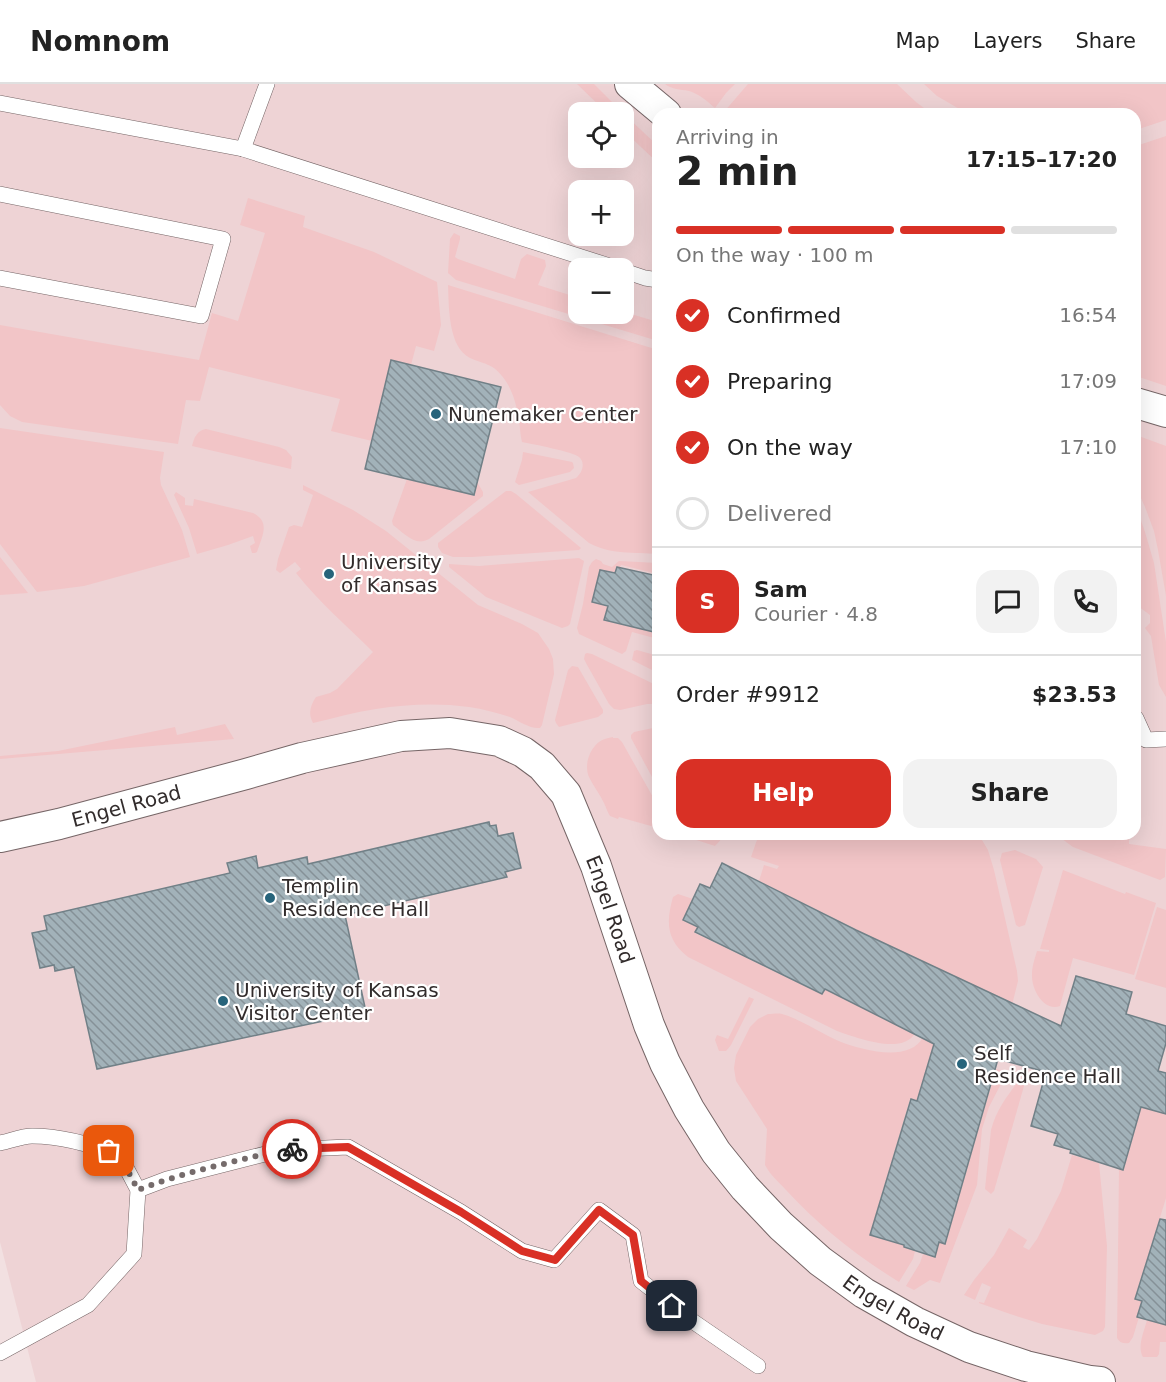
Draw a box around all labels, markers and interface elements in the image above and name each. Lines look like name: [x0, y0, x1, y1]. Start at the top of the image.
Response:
text: Nomnom: [30, 25, 170, 58]
text: Map: [896, 29, 940, 53]
text: Layers: [973, 29, 1042, 53]
text: Share: [1075, 29, 1136, 53]
map controls: [568, 102, 634, 324]
button: locate: [568, 102, 634, 168]
text: Arriving in: [676, 125, 779, 149]
text: 17:15–17:20: [966, 147, 1117, 172]
text: 2 min: [676, 149, 798, 194]
button: +: [568, 180, 634, 246]
text: On the way · 100 m: [676, 243, 874, 267]
button: −: [568, 258, 634, 324]
icon: check: [676, 299, 709, 332]
text: Confirmed: [727, 303, 841, 328]
text: 16:54: [1059, 303, 1117, 327]
icon: check: [676, 365, 709, 398]
text: Preparing: [727, 369, 833, 394]
text: 17:09: [1059, 369, 1117, 393]
place label: Nunemaker Center: [448, 402, 638, 426]
marker: Nunemaker Center: [429, 407, 443, 421]
icon: check: [676, 431, 709, 464]
text: On the way: [727, 435, 853, 460]
text: 17:10: [1059, 435, 1117, 459]
text: Delivered: [727, 501, 832, 526]
place label: University of Kansas: [341, 550, 442, 597]
marker: University of Kansas: [322, 567, 336, 581]
button: chat: [976, 570, 1039, 633]
button: phone: [1054, 570, 1117, 633]
text: Sam: [754, 577, 808, 602]
text: S: [700, 589, 715, 614]
text: Courier · 4.8: [754, 602, 878, 626]
text: Order #9912: [676, 682, 820, 707]
text: $23.53: [1032, 682, 1117, 707]
button: Help: [676, 759, 891, 828]
button: Share: [903, 759, 1117, 828]
street label: Engel Road: [69, 780, 184, 832]
street label: Engel Road: [581, 852, 640, 967]
place label: Templin Residence Hall: [281, 874, 429, 921]
marker: Templin Residence Hall: [263, 891, 277, 905]
place label: University of Kansas Visitor Center: [235, 978, 439, 1025]
marker: University of Kansas Visitor Center: [216, 994, 230, 1008]
place label: Self Residence Hall: [974, 1041, 1121, 1088]
marker: Self Residence Hall: [955, 1057, 969, 1071]
courier: [262, 1119, 322, 1179]
pin: [83, 1125, 134, 1176]
icon: bike: [276, 1133, 309, 1166]
icon: bag: [92, 1134, 125, 1167]
street label: Engel Road: [838, 1270, 948, 1346]
pin: [646, 1280, 697, 1331]
icon: home: [655, 1289, 688, 1322]

